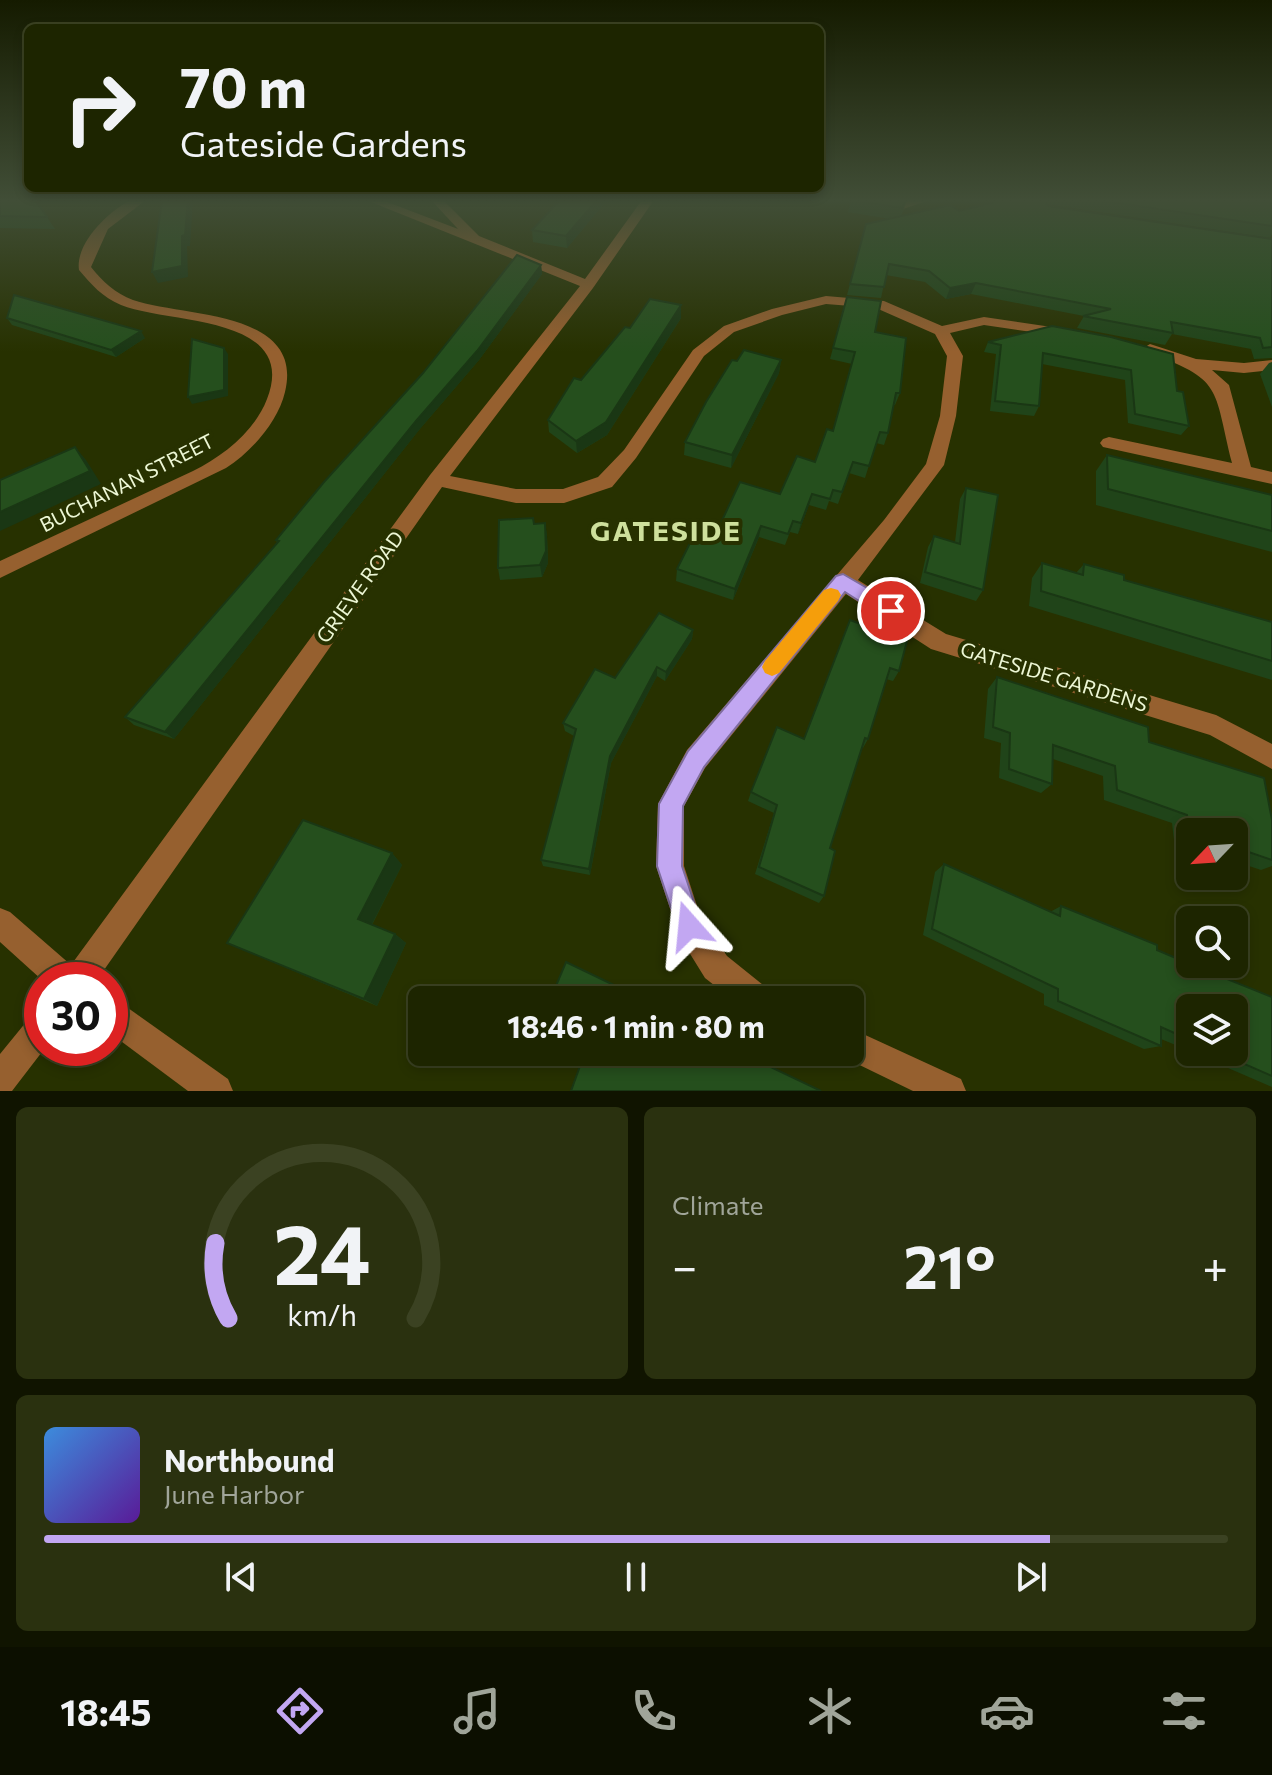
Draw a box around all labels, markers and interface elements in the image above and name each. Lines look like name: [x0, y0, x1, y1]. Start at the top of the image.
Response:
text: 70 m: [180, 51, 307, 120]
icon: right: [48, 56, 152, 160]
text: Gateside Gardens: [180, 120, 467, 164]
street label: BUCHANAN STREET: [36, 428, 218, 536]
district label: GATESIDE: [590, 513, 742, 547]
street label: GRIEVE ROAD: [311, 526, 408, 647]
pin: [857, 577, 925, 645]
icon: arrive: [869, 589, 913, 633]
street label: GATESIDE GARDENS: [958, 636, 1151, 716]
north arrow: [1176, 818, 1248, 890]
map controls: [1176, 818, 1248, 1066]
position arrow: [647, 884, 731, 968]
button: search: [1176, 906, 1248, 978]
speed limit sign: 30: [24, 962, 128, 1066]
button: layers: [1176, 994, 1248, 1066]
text: 18:46 · 1 min · 80 m: [507, 1007, 765, 1044]
text: Climate: [672, 1189, 764, 1220]
text: 24: [273, 1200, 371, 1302]
text: 21°: [904, 1228, 996, 1301]
text: −: [672, 1238, 697, 1292]
text: +: [1202, 1238, 1228, 1292]
text: km/h: [287, 1297, 357, 1332]
text: Northbound: [164, 1441, 335, 1478]
text: June Harbor: [164, 1478, 304, 1509]
icon: previous: [219, 1555, 263, 1599]
icon: pause: [614, 1555, 658, 1599]
icon: next: [1009, 1555, 1053, 1599]
icon: directions: [272, 1683, 328, 1739]
icon: music: [449, 1683, 505, 1739]
icon: phone: [626, 1683, 682, 1739]
icon: climate: [802, 1683, 858, 1739]
icon: car: [979, 1683, 1035, 1739]
icon: filters: [1156, 1683, 1212, 1739]
text: 18:45: [60, 1689, 152, 1733]

